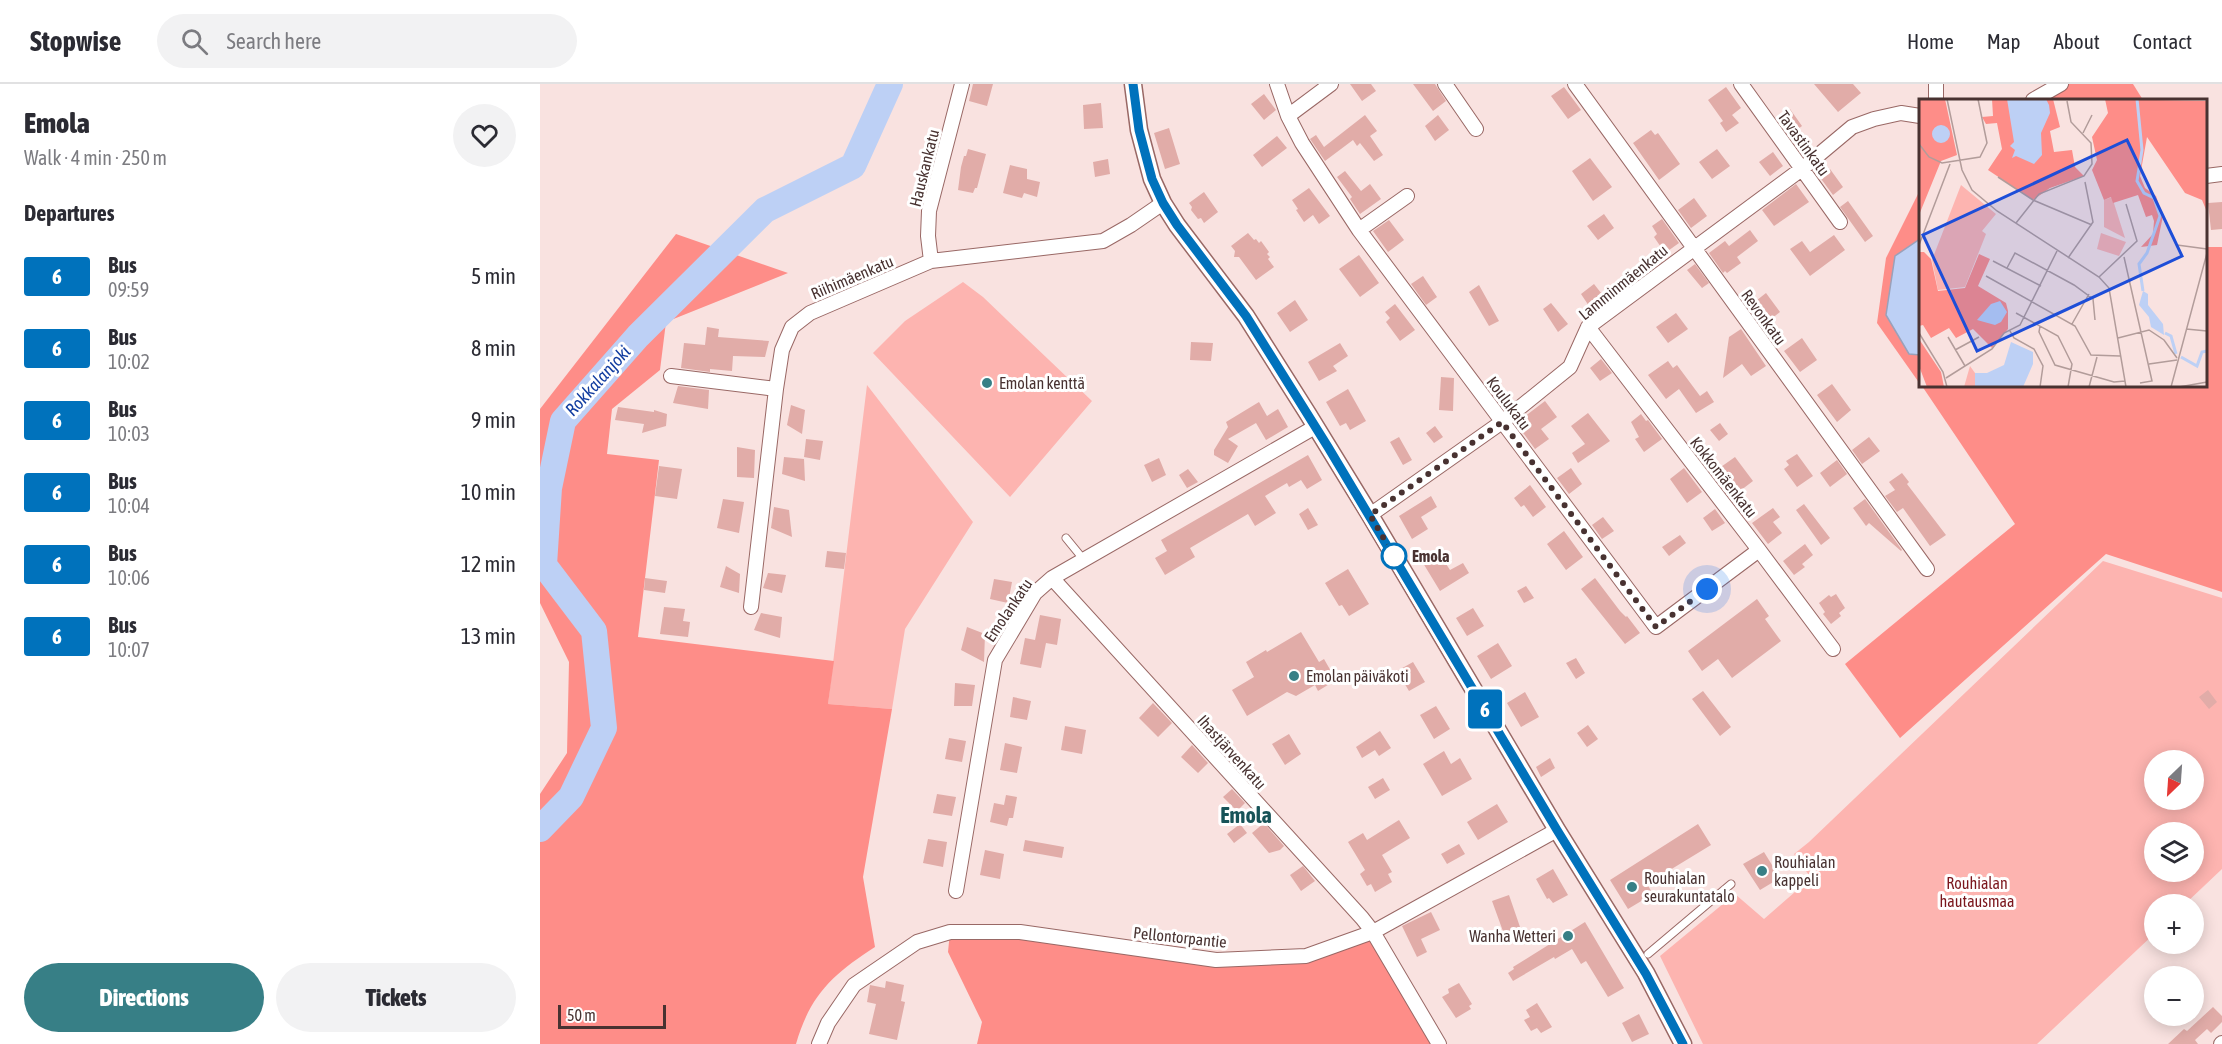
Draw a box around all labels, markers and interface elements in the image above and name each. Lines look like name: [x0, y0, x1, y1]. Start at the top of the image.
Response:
search box: [157, 14, 577, 68]
text: Stopwise: [30, 25, 121, 57]
icon: search: [178, 25, 211, 58]
text: Search here: [226, 28, 321, 54]
text: Home: [1907, 29, 1954, 53]
text: Map: [1987, 29, 2021, 53]
text: About: [2054, 29, 2100, 53]
text: Contact: [2133, 29, 2192, 53]
inset map: [1919, 99, 2207, 387]
button: heart: [453, 104, 516, 167]
text: Emola: [24, 107, 90, 139]
street label: Tavastinkatu: [1774, 107, 1834, 179]
street label: Hauskankatu: [906, 127, 942, 209]
text: Walk · 4 min · 250 m: [24, 146, 167, 169]
text: Departures: [24, 200, 114, 226]
street label: Lamminmäenkatu: [1575, 241, 1671, 323]
text: Bus: [108, 252, 137, 278]
street label: Riihimäenkatu: [808, 252, 896, 302]
text: 5 min: [471, 263, 516, 289]
text: 6: [52, 264, 62, 288]
text: 09:59: [108, 278, 149, 301]
street label: Revonkatu: [1738, 286, 1790, 348]
text: Bus: [108, 324, 137, 350]
text: 8 min: [471, 335, 516, 361]
text: 6: [52, 336, 62, 360]
water label: Rokkalanjoki: [561, 341, 635, 420]
text: 10:02: [108, 350, 150, 373]
street label: Koulukatu: [1483, 373, 1535, 433]
place label: Emolan kenttä: [999, 374, 1085, 392]
marker: Emolan kenttä: [980, 376, 994, 390]
text: Bus: [108, 396, 137, 422]
text: 9 min: [471, 407, 516, 433]
text: 6: [52, 408, 62, 432]
text: 10:03: [108, 422, 150, 445]
street label: Kokkomäenkatu: [1687, 433, 1761, 521]
text: Bus: [108, 468, 137, 494]
text: 10 min: [461, 479, 516, 505]
text: 6: [52, 480, 62, 504]
text: 10:04: [108, 494, 150, 517]
text: Bus: [108, 540, 137, 566]
marker: Emola: [1381, 543, 1407, 569]
place label: Emola: [1412, 547, 1450, 565]
text: 12 min: [461, 551, 516, 577]
text: 6: [52, 552, 62, 576]
text: 10:06: [108, 566, 150, 589]
your location: [1692, 574, 1722, 604]
street label: Emolankatu: [980, 575, 1036, 645]
text: Bus: [108, 612, 137, 638]
text: 13 min: [461, 623, 516, 649]
text: 6: [52, 624, 62, 648]
text: 10:07: [108, 638, 150, 661]
place label: Emolan päiväkoti: [1306, 667, 1409, 686]
marker: Emolan päiväkoti: [1287, 669, 1301, 683]
line badge: 6: [1466, 690, 1504, 728]
text: 6: [1480, 697, 1490, 721]
street label: Ihastjärvenkatu: [1193, 711, 1270, 793]
north arrow: [2144, 750, 2204, 810]
map controls: [2144, 750, 2204, 1026]
district label: Emola: [1220, 802, 1272, 828]
button: layers: [2144, 822, 2204, 882]
place label: Rouhialan kappeli: [1774, 853, 1836, 890]
marker: Rouhialan kappeli: [1755, 864, 1769, 878]
place label: Rouhialan seurakuntatalo: [1644, 869, 1735, 905]
park label: Rouhialan hautausmaa: [1940, 874, 2014, 910]
marker: Rouhialan seurakuntatalo: [1625, 880, 1639, 894]
button: +: [2144, 894, 2204, 954]
street label: Pellontorpantie: [1132, 923, 1227, 952]
place label: Wanha Wetteri: [1469, 927, 1556, 945]
marker: Wanha Wetteri: [1561, 929, 1575, 943]
button: Directions: [24, 963, 264, 1032]
button: Tickets: [276, 963, 516, 1032]
button: −: [2144, 966, 2204, 1026]
scale bar: [558, 1002, 666, 1030]
text: 50 m: [567, 1006, 596, 1024]

